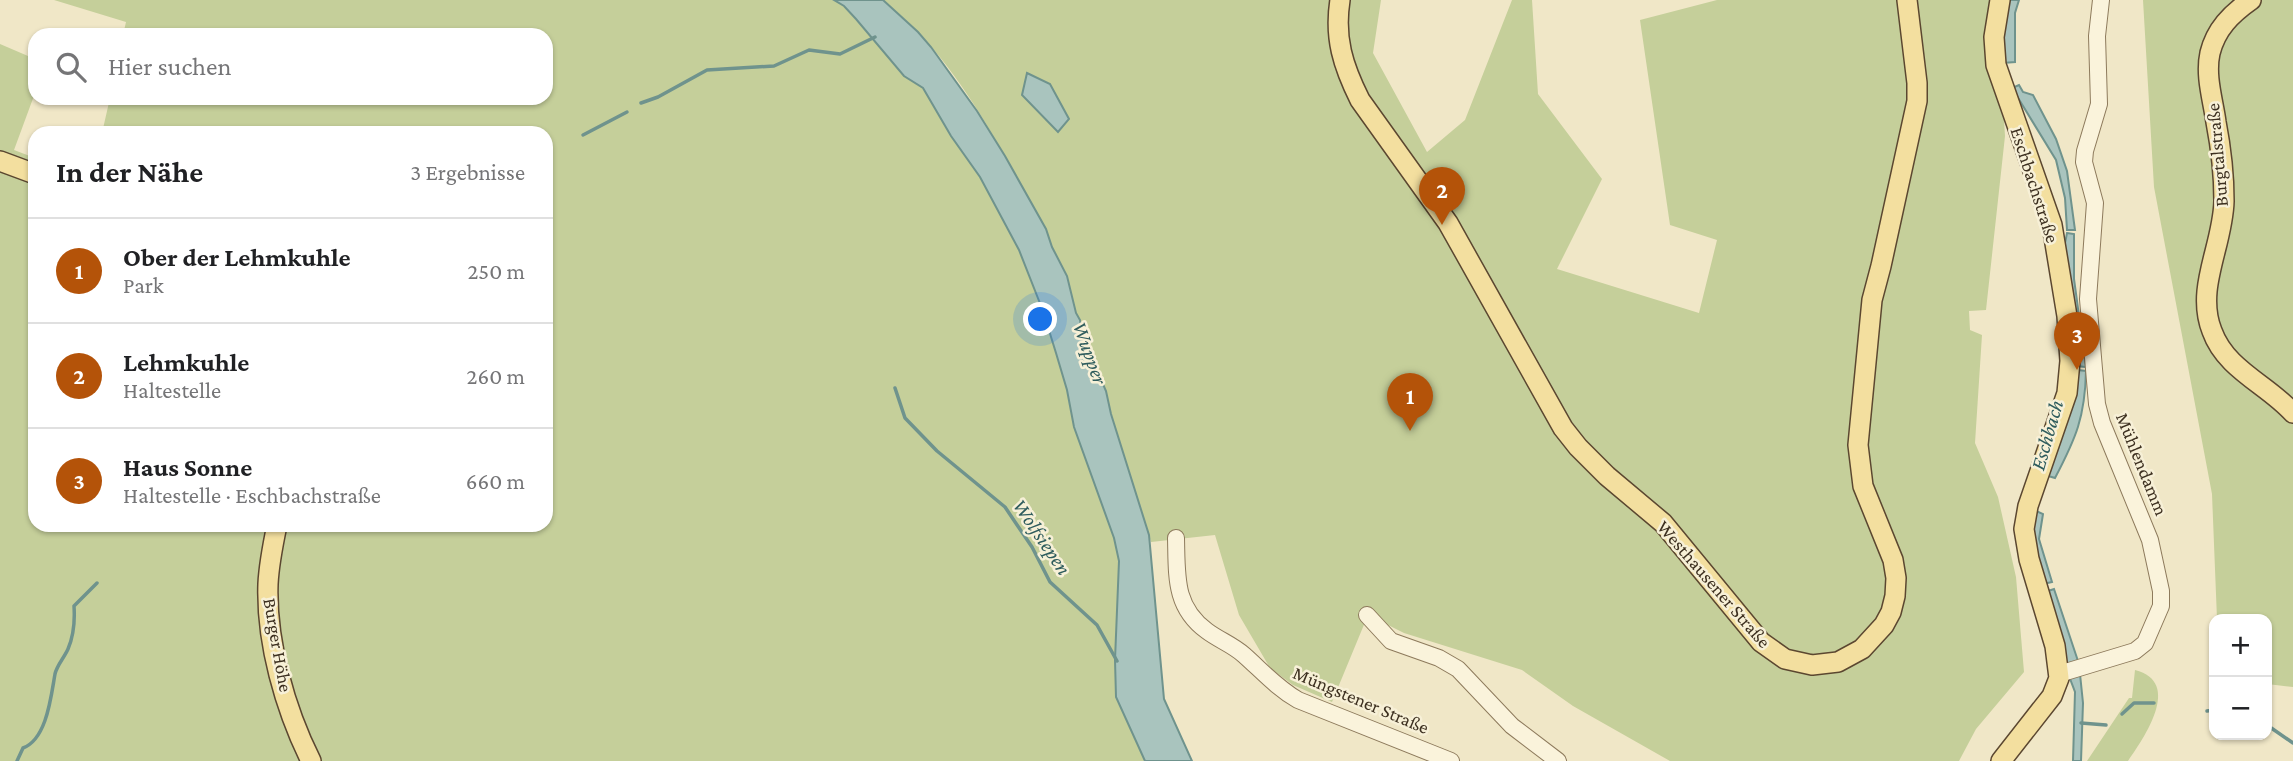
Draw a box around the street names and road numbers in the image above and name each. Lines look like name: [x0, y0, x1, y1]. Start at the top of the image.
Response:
street label: Burgtalstraße: [2202, 102, 2232, 208]
street label: Eschbachstraße: [2006, 125, 2064, 245]
street label: Mühlendamm: [2112, 410, 2172, 518]
street label: Westhausener Straße: [1653, 516, 1775, 652]
street label: Burger Höhe: [259, 596, 297, 694]
street label: Müngstener Straße: [1290, 662, 1432, 738]

